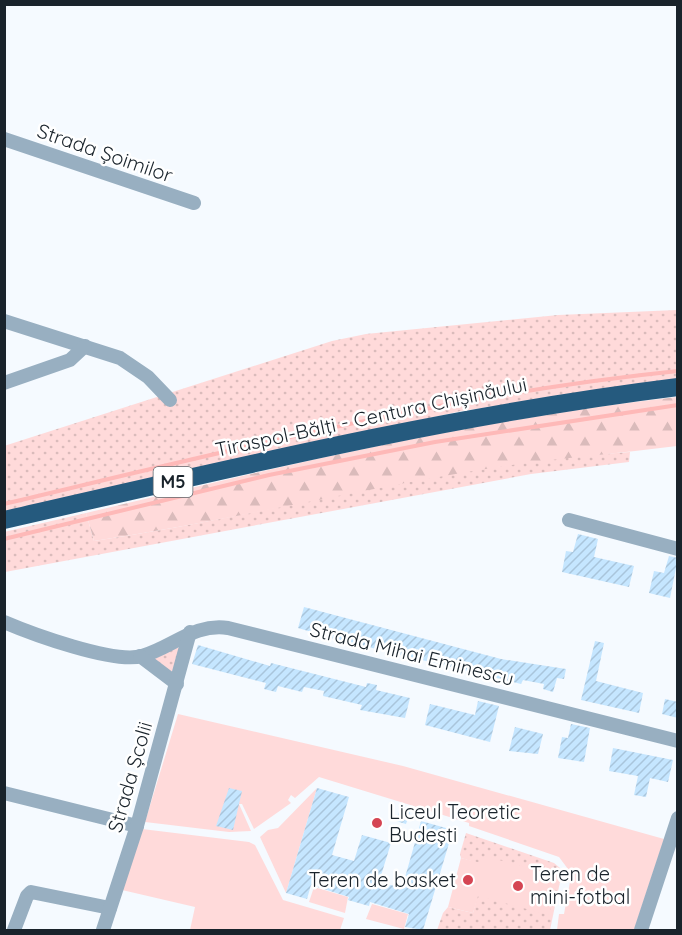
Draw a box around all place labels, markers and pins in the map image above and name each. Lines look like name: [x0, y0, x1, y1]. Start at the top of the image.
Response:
place label: Liceul Teoretic Budești: [389, 799, 520, 847]
marker: Liceul Teoretic Budești: [370, 816, 384, 830]
place label: Teren de mini-fotbal: [530, 861, 630, 909]
place label: Teren de basket: [309, 867, 456, 892]
marker: Teren de basket: [461, 873, 475, 887]
marker: Teren de mini-fotbal: [511, 879, 525, 893]

